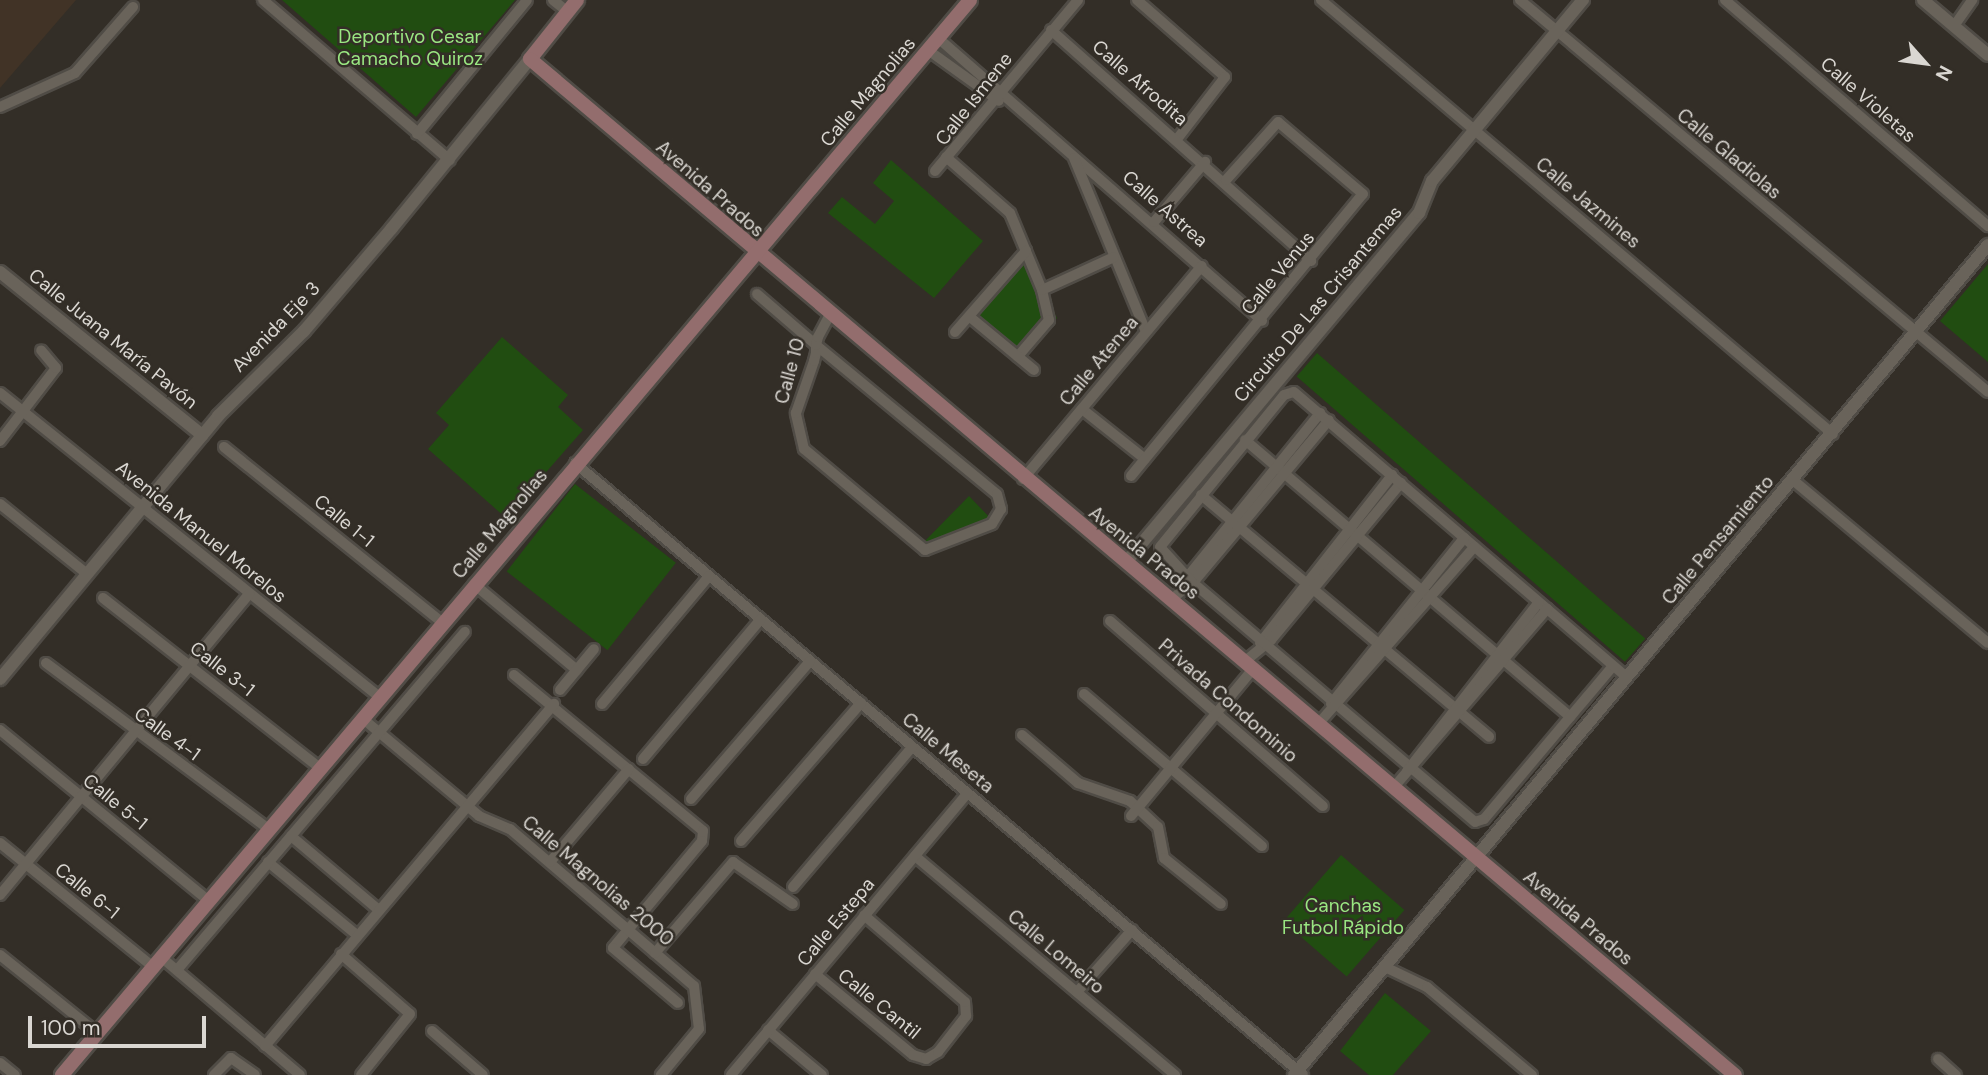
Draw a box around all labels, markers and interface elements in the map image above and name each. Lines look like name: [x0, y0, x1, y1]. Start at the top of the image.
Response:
park label: Deportivo Cesar Camacho Quiroz: [337, 26, 483, 70]
north arrow: [1890, 28, 1960, 98]
street label: Calle Magnolias: [816, 33, 920, 151]
street label: Calle Afrodita: [1088, 35, 1192, 131]
street label: Calle Ismene: [931, 48, 1017, 150]
street label: Calle Violetas: [1816, 52, 1920, 148]
text: N: [1930, 61, 1958, 85]
street label: Calle Gladiolas: [1672, 104, 1786, 204]
street label: Avenida Prados: [651, 136, 769, 242]
street label: Calle Jazmines: [1531, 153, 1645, 253]
street label: Calle Astrea: [1118, 166, 1212, 252]
street label: Circuito De Las Crisantemas: [1229, 201, 1407, 407]
street label: Calle Venus: [1237, 227, 1319, 319]
street label: Calle Juana María Pavón: [24, 264, 202, 414]
street label: Avenida Eje 3: [227, 277, 325, 377]
street label: Calle Atenea: [1055, 311, 1143, 411]
street label: Calle 10: [770, 336, 810, 406]
street label: Avenida Manuel Morelos: [111, 456, 291, 608]
street label: Calle Magnolias: [448, 465, 552, 583]
street label: Calle Pensamiento: [1657, 471, 1779, 609]
street label: Calle 1-1: [309, 490, 379, 552]
street label: Avenida Prados: [1084, 501, 1204, 605]
street label: Privada Condominio: [1154, 634, 1302, 768]
street label: Calle 3-1: [185, 637, 259, 701]
street label: Calle 4-1: [130, 702, 204, 766]
street label: Calle Meseta: [897, 708, 999, 798]
street label: Calle 5-1: [78, 769, 152, 835]
street label: Calle Magnolias 2000: [518, 811, 678, 951]
street label: Calle 6-1: [50, 858, 124, 924]
street label: Avenida Prados: [1519, 866, 1637, 970]
street label: Calle Estepa: [792, 873, 880, 971]
park label: Canchas Futbol Rápido: [1282, 895, 1404, 939]
street label: Calle Lomeiro: [1003, 905, 1109, 999]
street label: Calle Cantil: [833, 964, 925, 1044]
scale bar: [32, 1002, 210, 1046]
text: 100 m: [41, 1014, 101, 1042]

